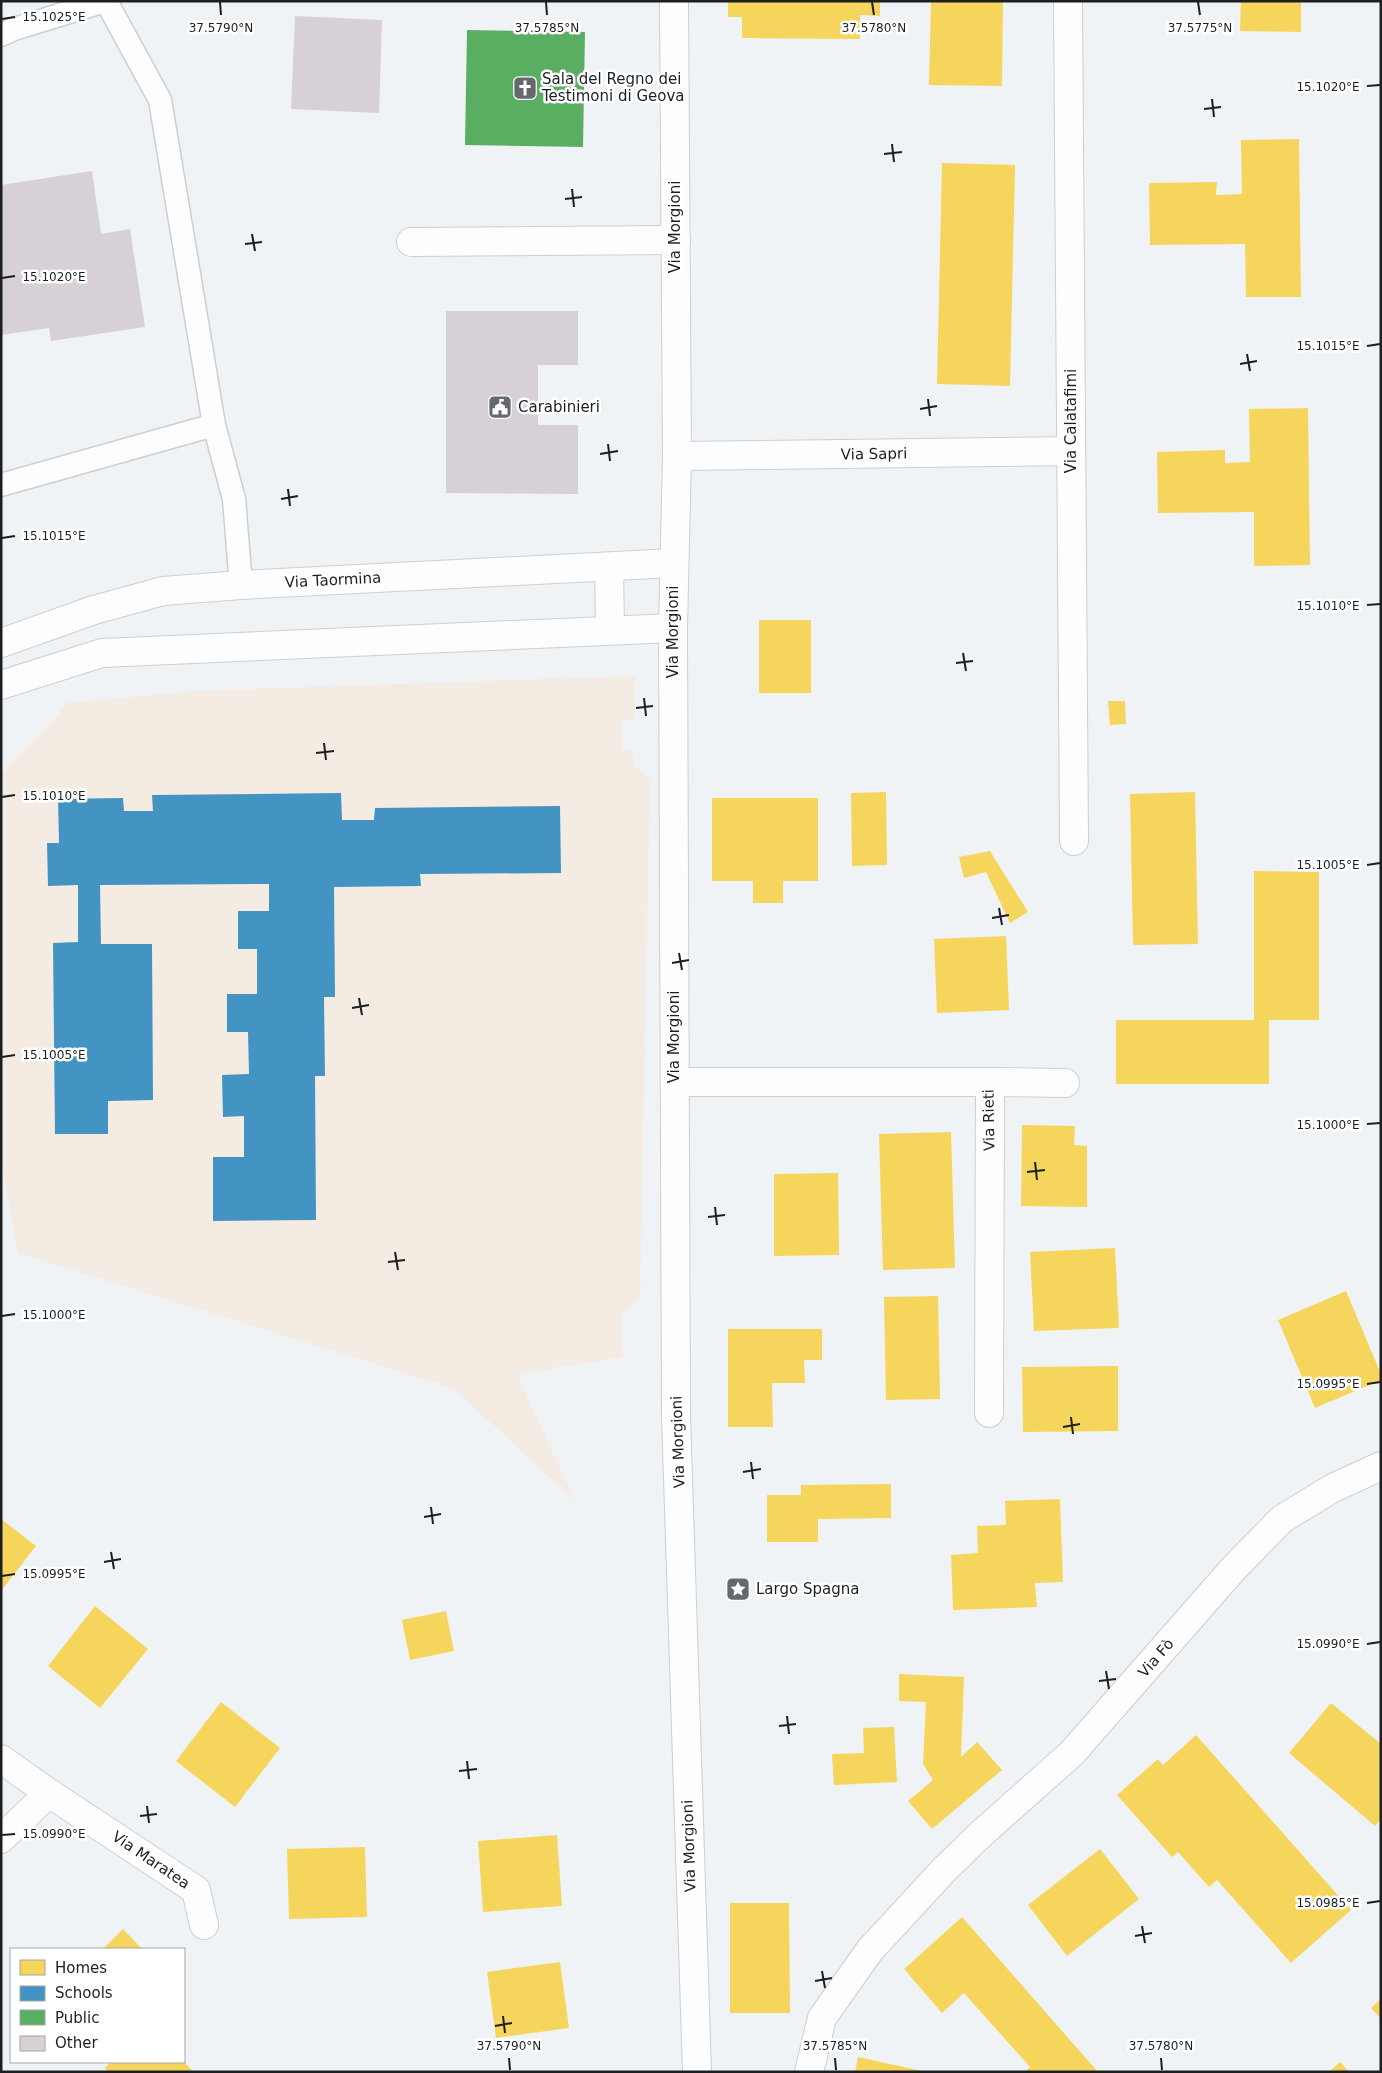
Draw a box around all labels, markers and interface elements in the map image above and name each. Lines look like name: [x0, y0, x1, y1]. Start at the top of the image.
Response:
text: 15.1025°E: [22, 10, 86, 24]
text: 37.5790°N: [189, 21, 253, 35]
text: 37.5785°N: [515, 21, 579, 35]
text: 37.5780°N: [842, 21, 906, 35]
text: 37.5775°N: [1168, 21, 1232, 35]
place label: Sala del Regno dei Testimoni di Geova: [541, 70, 685, 105]
church icon: Sala del Regno dei Testimoni di Geova: [512, 75, 538, 101]
text: 15.1020°E: [1296, 80, 1360, 94]
street label: Via Morgioni: [666, 181, 684, 273]
text: 15.1020°E: [22, 270, 86, 284]
text: 15.1015°E: [1296, 339, 1360, 353]
street label: Via Calatafimi: [1062, 369, 1080, 473]
public building icon: Carabinieri: [487, 394, 513, 420]
place label: Carabinieri: [518, 398, 600, 416]
street label: Via Sapri: [841, 444, 907, 464]
text: 15.1015°E: [22, 529, 86, 543]
street label: Via Taormina: [284, 568, 382, 592]
street label: Via Morgioni: [664, 586, 682, 678]
text: 15.1010°E: [1296, 599, 1360, 613]
text: 15.1010°E: [22, 789, 86, 803]
text: 15.1005°E: [1296, 858, 1360, 872]
street label: Via Morgioni: [665, 991, 683, 1083]
text: 15.1005°E: [22, 1048, 86, 1062]
street label: Via Rieti: [979, 1089, 999, 1151]
text: 15.1000°E: [1296, 1118, 1360, 1132]
text: 15.1000°E: [22, 1308, 86, 1322]
text: 15.0995°E: [1296, 1377, 1360, 1391]
street label: Via Morgioni: [667, 1395, 689, 1489]
text: 15.0995°E: [22, 1567, 86, 1581]
place icon: Largo Spagna: [725, 1576, 751, 1602]
place label: Largo Spagna: [756, 1580, 859, 1598]
street label: Via Fò: [1134, 1635, 1178, 1681]
text: 15.0990°E: [1296, 1637, 1360, 1651]
street label: Via Morgioni: [678, 1799, 700, 1893]
text: 15.0990°E: [22, 1827, 86, 1841]
street label: Via Maratea: [109, 1827, 193, 1893]
text: 15.0985°E: [1296, 1896, 1360, 1910]
legend: [10, 1948, 185, 2063]
text: Homes: [55, 1959, 107, 1977]
text: Schools: [55, 1984, 113, 2002]
text: Public: [55, 2009, 99, 2027]
text: Other: [55, 2034, 98, 2052]
text: 37.5790°N: [477, 2039, 541, 2053]
text: 37.5785°N: [803, 2039, 867, 2053]
text: 37.5780°N: [1129, 2039, 1193, 2053]

